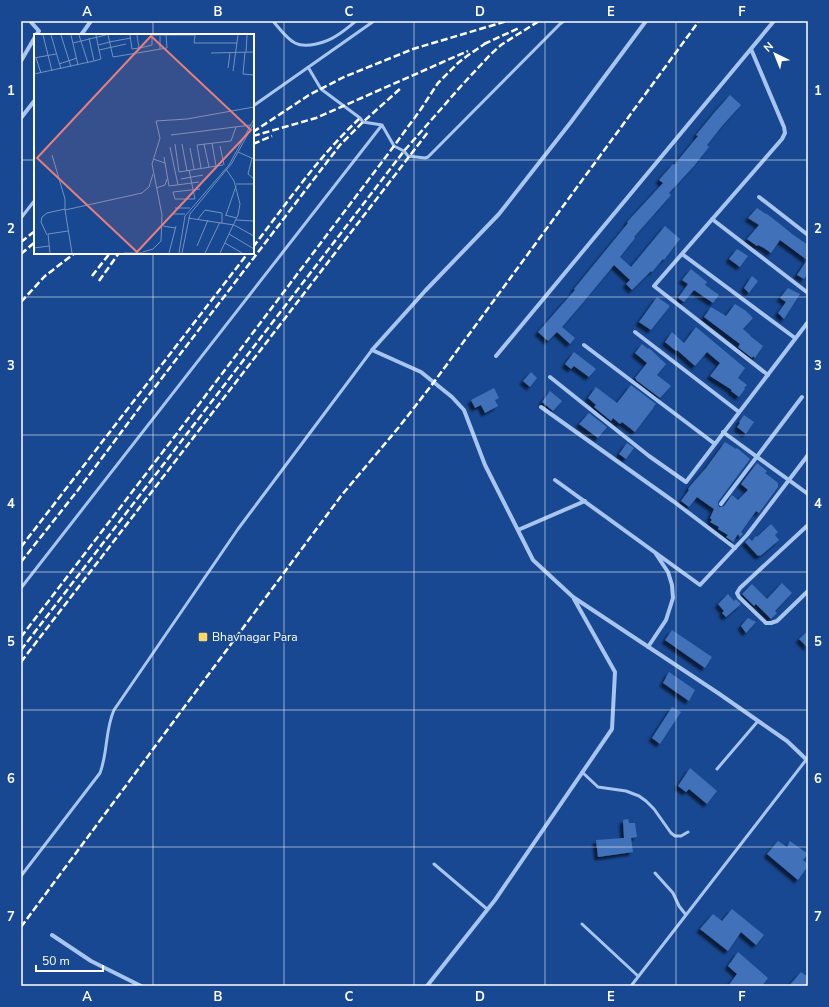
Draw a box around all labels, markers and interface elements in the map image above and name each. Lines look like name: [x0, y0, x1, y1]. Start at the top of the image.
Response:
text: A: [82, 3, 92, 21]
text: B: [214, 3, 223, 21]
text: C: [345, 3, 354, 21]
text: D: [475, 3, 485, 21]
text: E: [607, 3, 615, 21]
text: F: [738, 3, 746, 21]
inset map: [34, 34, 254, 254]
north arrow: [755, 34, 795, 74]
text: N: [760, 39, 777, 55]
text: 1: [7, 82, 15, 100]
text: 1: [814, 82, 822, 100]
text: 2: [7, 220, 15, 238]
text: 2: [814, 220, 822, 238]
text: 3: [7, 357, 15, 375]
text: 3: [814, 357, 822, 375]
text: 4: [7, 495, 15, 513]
text: 4: [814, 495, 822, 513]
place label: Bhavnagar Para: [212, 629, 298, 645]
marker: Bhavnagar Para: [197, 631, 209, 643]
text: 5: [7, 633, 15, 651]
text: 5: [814, 633, 822, 651]
text: 6: [7, 770, 15, 788]
text: 6: [814, 770, 822, 788]
text: 7: [7, 908, 15, 926]
text: 7: [814, 908, 822, 926]
scale bar: [36, 947, 103, 973]
text: 50 m: [42, 953, 70, 969]
text: A: [82, 988, 92, 1006]
text: B: [214, 988, 223, 1006]
text: C: [345, 988, 354, 1006]
text: D: [475, 988, 485, 1006]
text: E: [607, 988, 615, 1006]
text: F: [738, 988, 746, 1006]

